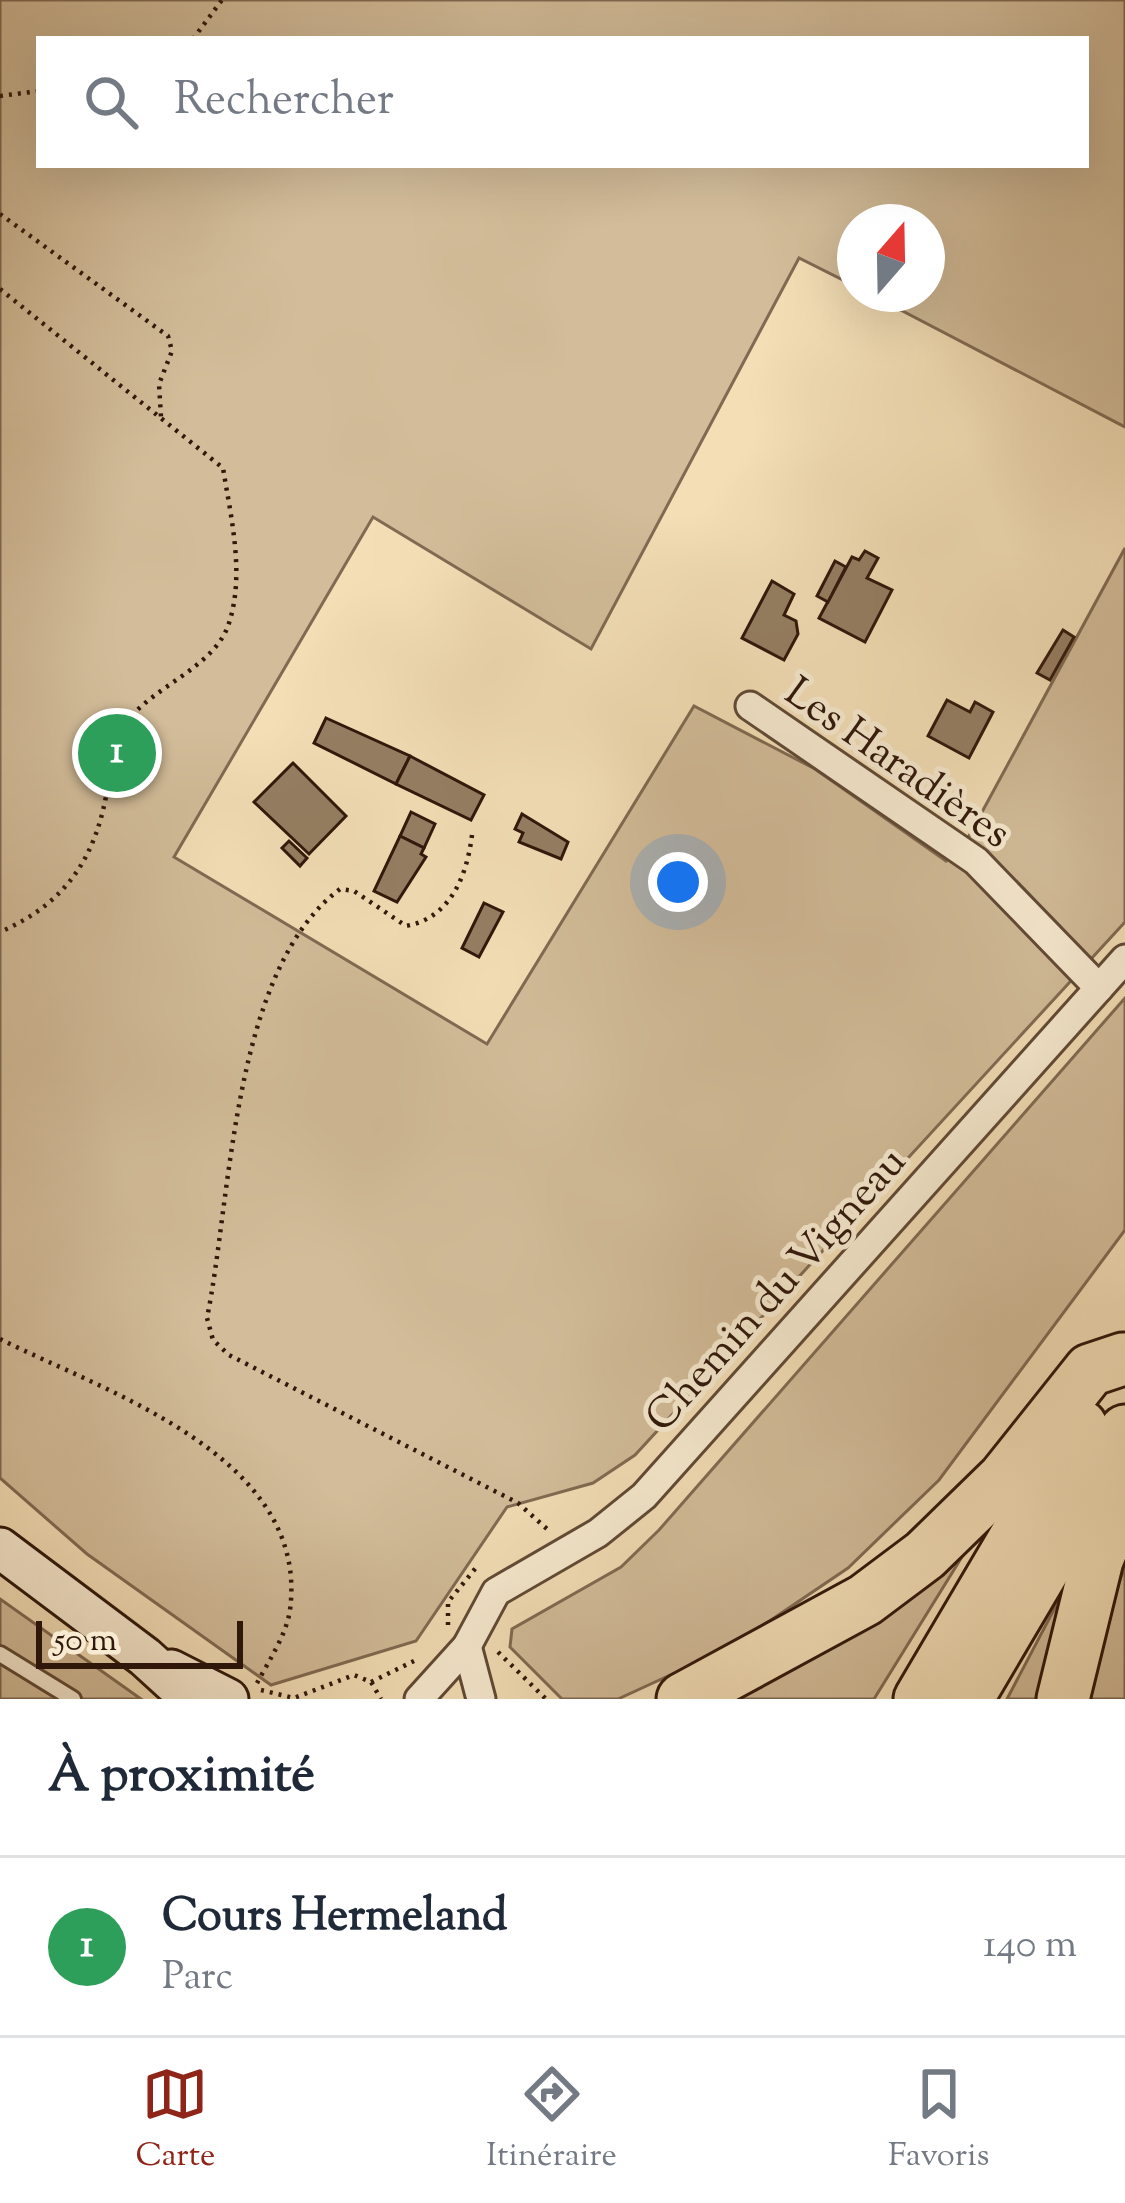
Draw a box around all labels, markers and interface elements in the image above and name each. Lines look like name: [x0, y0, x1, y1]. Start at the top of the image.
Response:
search box: [36, 36, 1089, 168]
icon: search: [78, 69, 144, 135]
text: Rechercher: [174, 70, 394, 135]
north arrow: [837, 204, 945, 312]
street label: Les Haradières: [771, 665, 1021, 865]
pin: 1: [78, 708, 156, 798]
your location: [648, 852, 708, 912]
street label: Chemin du Vigneau: [633, 1136, 922, 1447]
scale bar: [36, 1615, 243, 1668]
text: 50 m: [54, 1618, 117, 1666]
text: À proximité: [48, 1741, 315, 1814]
text: Cours Hermeland: [162, 1886, 508, 1951]
text: 1: [80, 1919, 94, 1975]
text: 140 m: [983, 1919, 1077, 1975]
text: Parc: [162, 1951, 233, 2007]
tab: Carte: [135, 2061, 215, 2181]
tab: Itinéraire: [486, 2061, 617, 2181]
tab: Favoris: [888, 2061, 990, 2181]

